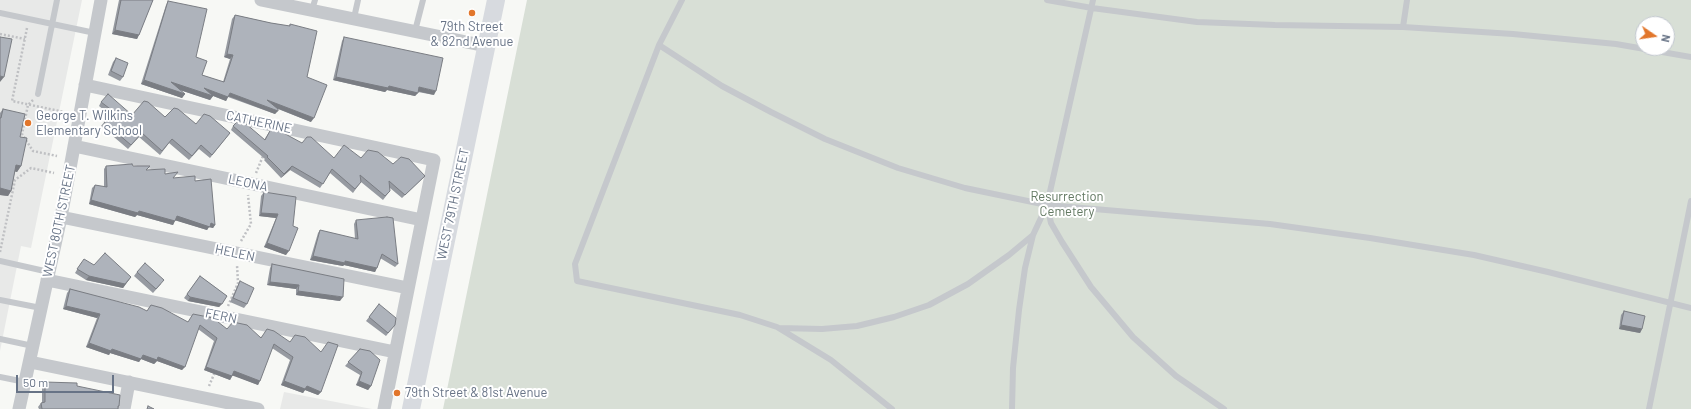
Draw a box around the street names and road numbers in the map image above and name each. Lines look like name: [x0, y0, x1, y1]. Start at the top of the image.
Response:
street label: CATHERINE: [225, 107, 293, 137]
street label: WEST 79TH STREET: [434, 147, 472, 261]
street label: WEST 80TH STREET: [39, 163, 79, 279]
street label: LEONA: [227, 171, 269, 195]
street label: HELEN: [214, 241, 256, 265]
street label: FERN: [204, 305, 238, 327]

